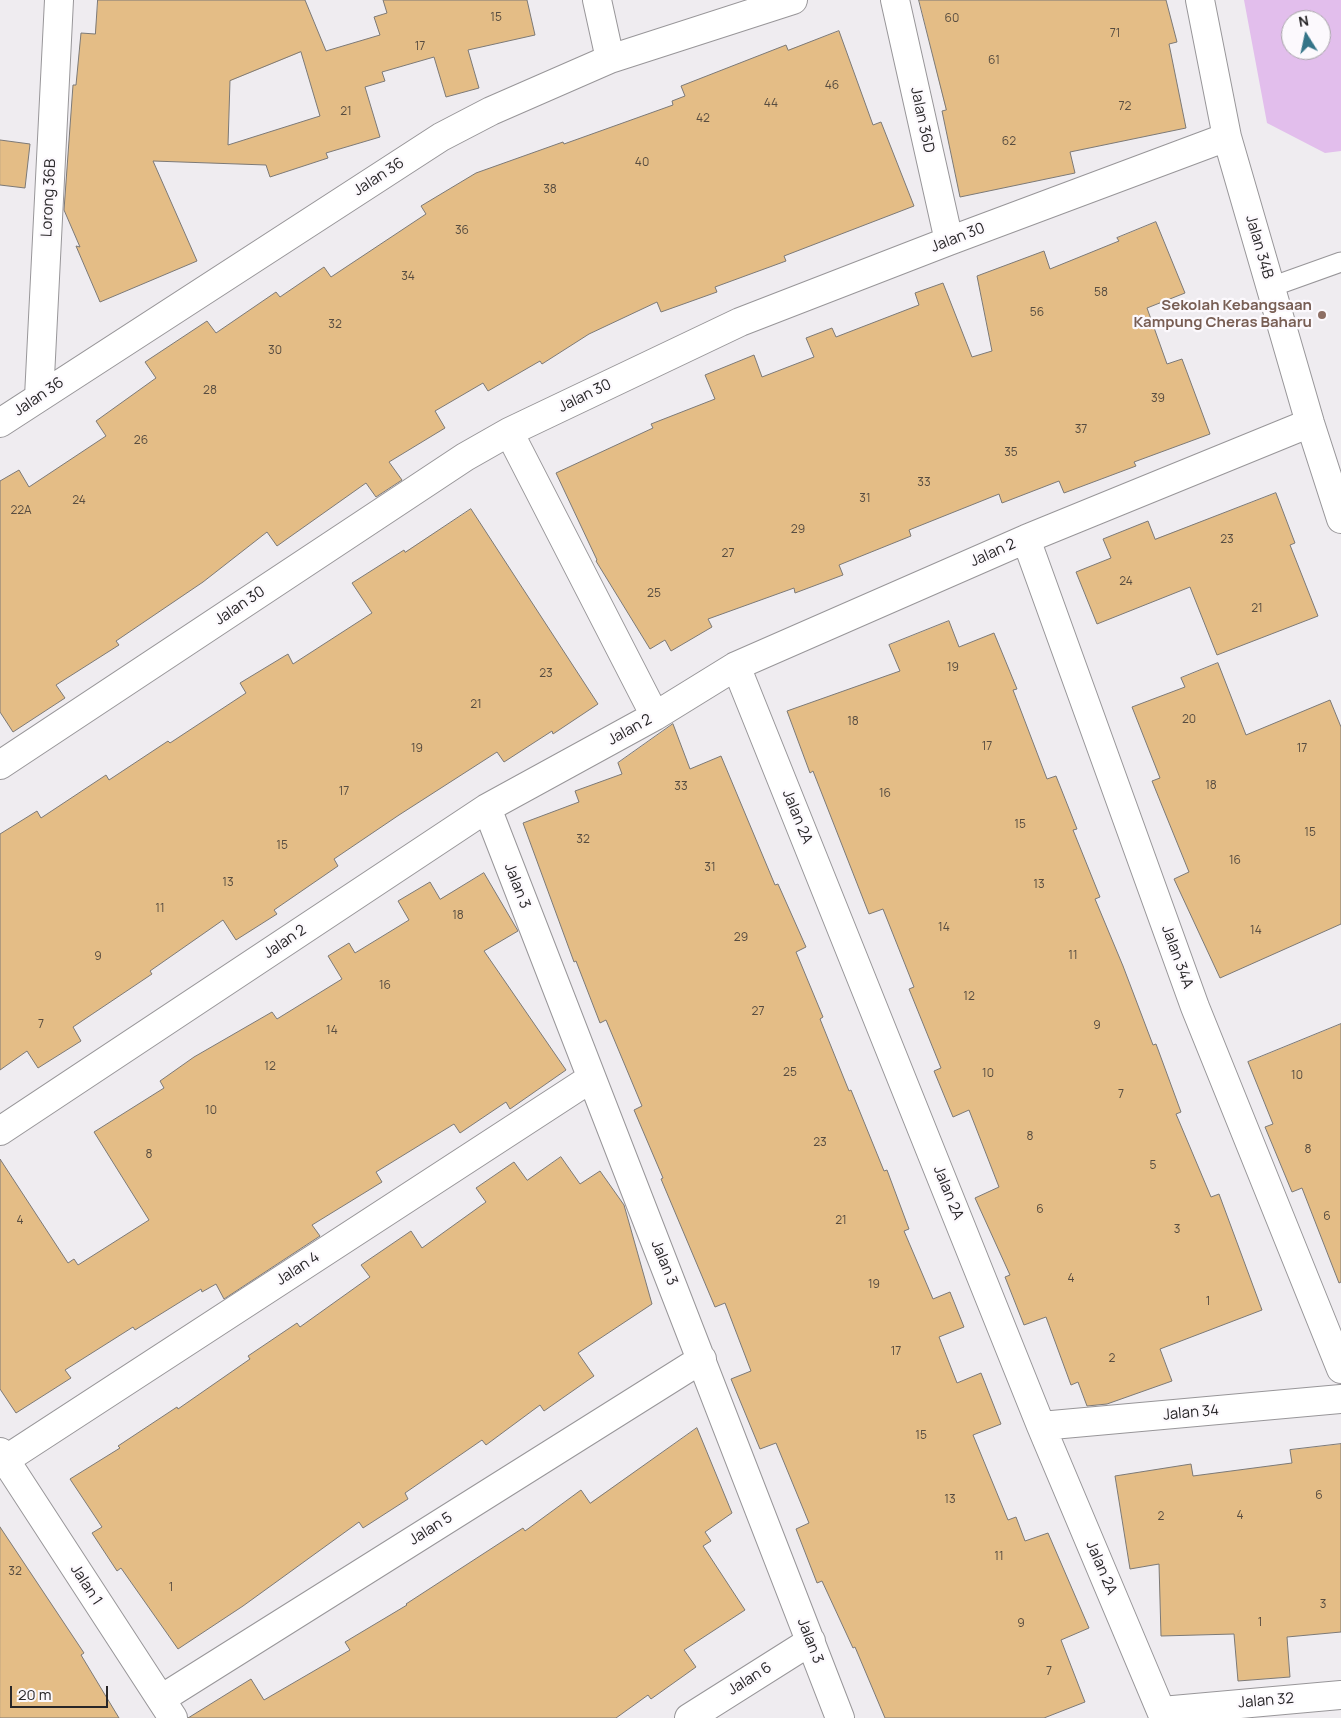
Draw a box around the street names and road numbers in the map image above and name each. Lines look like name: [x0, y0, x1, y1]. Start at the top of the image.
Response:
street label: Jalan 36D: [906, 86, 938, 154]
street label: Jalan 36: [350, 154, 408, 200]
street label: Lorong 36B: [38, 158, 60, 238]
street label: Jalan 34B: [1241, 213, 1277, 281]
street label: Jalan 30: [928, 219, 988, 257]
street label: Jalan 36: [10, 374, 68, 420]
street label: Jalan 30: [556, 376, 614, 416]
street label: Jalan 2: [968, 535, 1018, 571]
street label: Jalan 30: [212, 583, 268, 629]
street label: Jalan 2: [605, 711, 655, 749]
street label: Jalan 2A: [778, 787, 816, 847]
street label: Jalan 3: [500, 861, 534, 911]
street label: Jalan 2: [260, 921, 310, 963]
street label: Jalan 34A: [1157, 923, 1197, 991]
street label: Jalan 2A: [929, 1163, 967, 1223]
street label: Jalan 3: [647, 1238, 681, 1288]
street label: Jalan 4: [273, 1248, 323, 1290]
street label: Jalan 34: [1162, 1402, 1220, 1424]
street label: Jalan 5: [406, 1509, 456, 1549]
street label: Jalan 2A: [1082, 1538, 1120, 1598]
street label: Jalan 1: [66, 1561, 106, 1609]
street label: Jalan 3: [793, 1616, 827, 1666]
street label: Jalan 6: [725, 1659, 775, 1699]
street label: Jalan 32: [1237, 1690, 1295, 1712]

